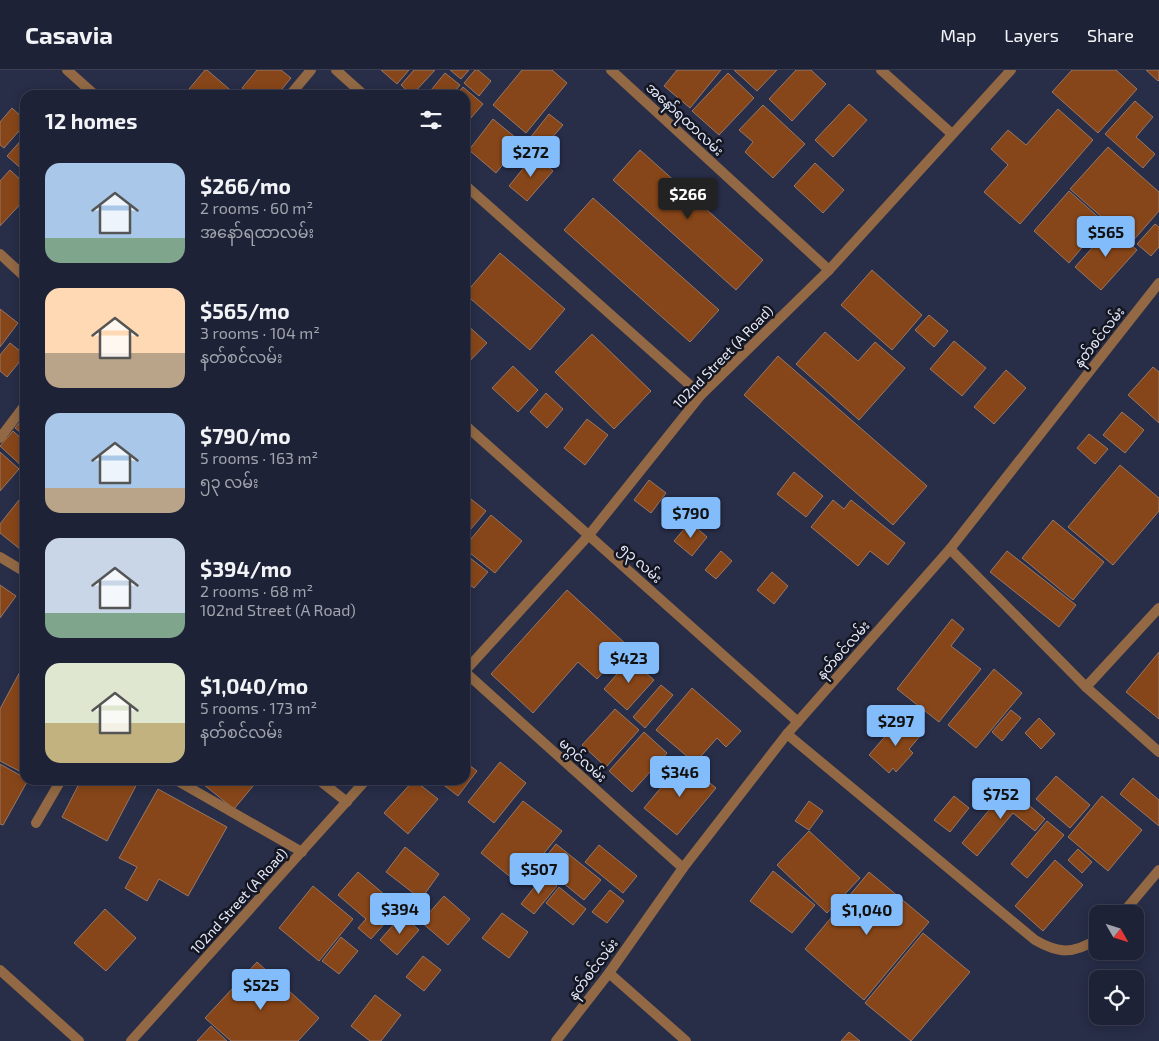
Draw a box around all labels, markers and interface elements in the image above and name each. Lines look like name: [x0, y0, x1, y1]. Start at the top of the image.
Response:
text: Casavia: [25, 20, 113, 49]
text: Map: [940, 24, 976, 46]
text: Layers: [1004, 24, 1059, 46]
text: Share: [1087, 24, 1134, 46]
street label: အနော်ရထာလမ်း: [640, 78, 728, 162]
icon: filters: [417, 106, 445, 134]
text: 12 homes: [45, 108, 137, 133]
pin: $272: [501, 136, 561, 178]
text: $272: [513, 142, 549, 161]
text: $266/mo: [200, 173, 291, 198]
pin: $266: [658, 178, 718, 220]
icon: home: [85, 183, 145, 243]
text: $266: [669, 184, 707, 203]
text: 2 rooms · 60 m²: [200, 198, 313, 217]
pin: $565: [1076, 216, 1136, 258]
text: အနော်ရထာလမ်း: [200, 222, 314, 241]
text: $565: [1088, 222, 1124, 241]
text: $565/mo: [200, 298, 290, 323]
street label: 102nd Street (A Road): [669, 302, 776, 412]
street label: နတ်စင်လမ်း: [1069, 302, 1131, 373]
icon: home: [85, 308, 145, 368]
text: 3 rooms · 104 m²: [200, 323, 320, 342]
text: နတ်စင်လမ်း: [200, 347, 283, 366]
text: $790/mo: [200, 423, 291, 448]
icon: home: [85, 433, 145, 493]
text: 5 rooms · 163 m²: [200, 448, 318, 467]
text: ၅၃ လမ်း: [200, 472, 259, 491]
pin: $790: [661, 496, 721, 539]
text: $790: [672, 503, 710, 522]
street label: ၅၃ လမ်း: [614, 538, 667, 589]
text: $394/mo: [200, 556, 292, 581]
icon: home: [85, 558, 145, 618]
text: 2 rooms · 68 m²: [200, 581, 313, 600]
text: 102nd Street (A Road): [200, 600, 356, 619]
street label: နတ်စင်လမ်း: [812, 616, 876, 685]
pin: $423: [599, 642, 659, 684]
text: $423: [610, 648, 648, 667]
text: $1,040/mo: [200, 673, 308, 698]
icon: home: [85, 683, 145, 743]
text: 5 rooms · 173 m²: [200, 698, 317, 717]
pin: $297: [866, 704, 926, 747]
text: $297: [878, 711, 914, 730]
text: နတ်စင်လမ်း: [200, 722, 283, 741]
street label: မဂ္ဂင်လမ်း: [553, 733, 611, 789]
pin: $346: [650, 756, 710, 798]
text: $346: [661, 762, 699, 781]
pin: $752: [971, 778, 1031, 820]
text: $752: [983, 784, 1019, 803]
street label: 102nd Street (A Road): [187, 844, 291, 957]
pin: $507: [509, 852, 569, 895]
text: $507: [521, 859, 557, 878]
pin: $394: [370, 892, 430, 935]
pin: $1,040: [826, 894, 908, 936]
text: $394: [381, 899, 419, 918]
text: $1,040: [842, 900, 892, 919]
north arrow: [1089, 905, 1144, 960]
map controls: [1089, 905, 1144, 1025]
street label: နတ်စင်လမ်း: [563, 934, 624, 1005]
pin: $525: [231, 968, 291, 1011]
button: locate: [1089, 970, 1144, 1025]
text: $525: [243, 975, 279, 994]

